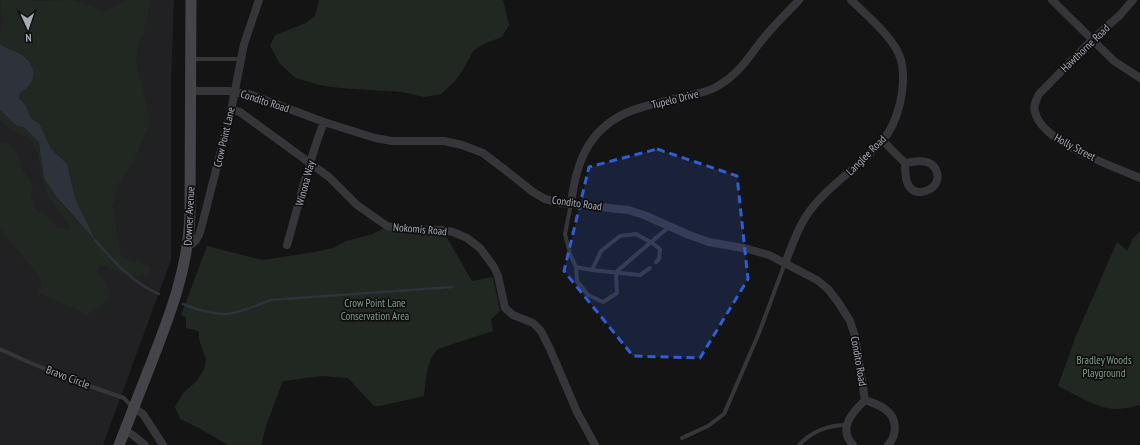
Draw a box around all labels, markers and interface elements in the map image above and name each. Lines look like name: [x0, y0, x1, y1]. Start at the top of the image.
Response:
north arrow: [8, 8, 48, 48]
street label: Hawthorne Road: [1058, 21, 1113, 75]
text: N: [25, 31, 32, 45]
street label: Tupelo Drive: [650, 86, 700, 112]
street label: Condito Road: [239, 87, 291, 115]
street label: Crow Point Lane: [210, 105, 238, 168]
street label: Holly Street: [1052, 130, 1098, 164]
street label: Langlee Road: [843, 132, 889, 178]
street label: Winona Way: [292, 158, 318, 207]
street label: Downer Avenue: [180, 186, 198, 246]
street label: Condito Road: [551, 193, 603, 213]
street label: Nokomis Road: [393, 220, 448, 238]
park label: Crow Point Lane Conservation Area: [341, 296, 409, 323]
street label: Condito Road: [848, 335, 870, 387]
park label: Bradley Woods Playground: [1076, 353, 1132, 380]
street label: Bravo Circle: [44, 362, 92, 392]

